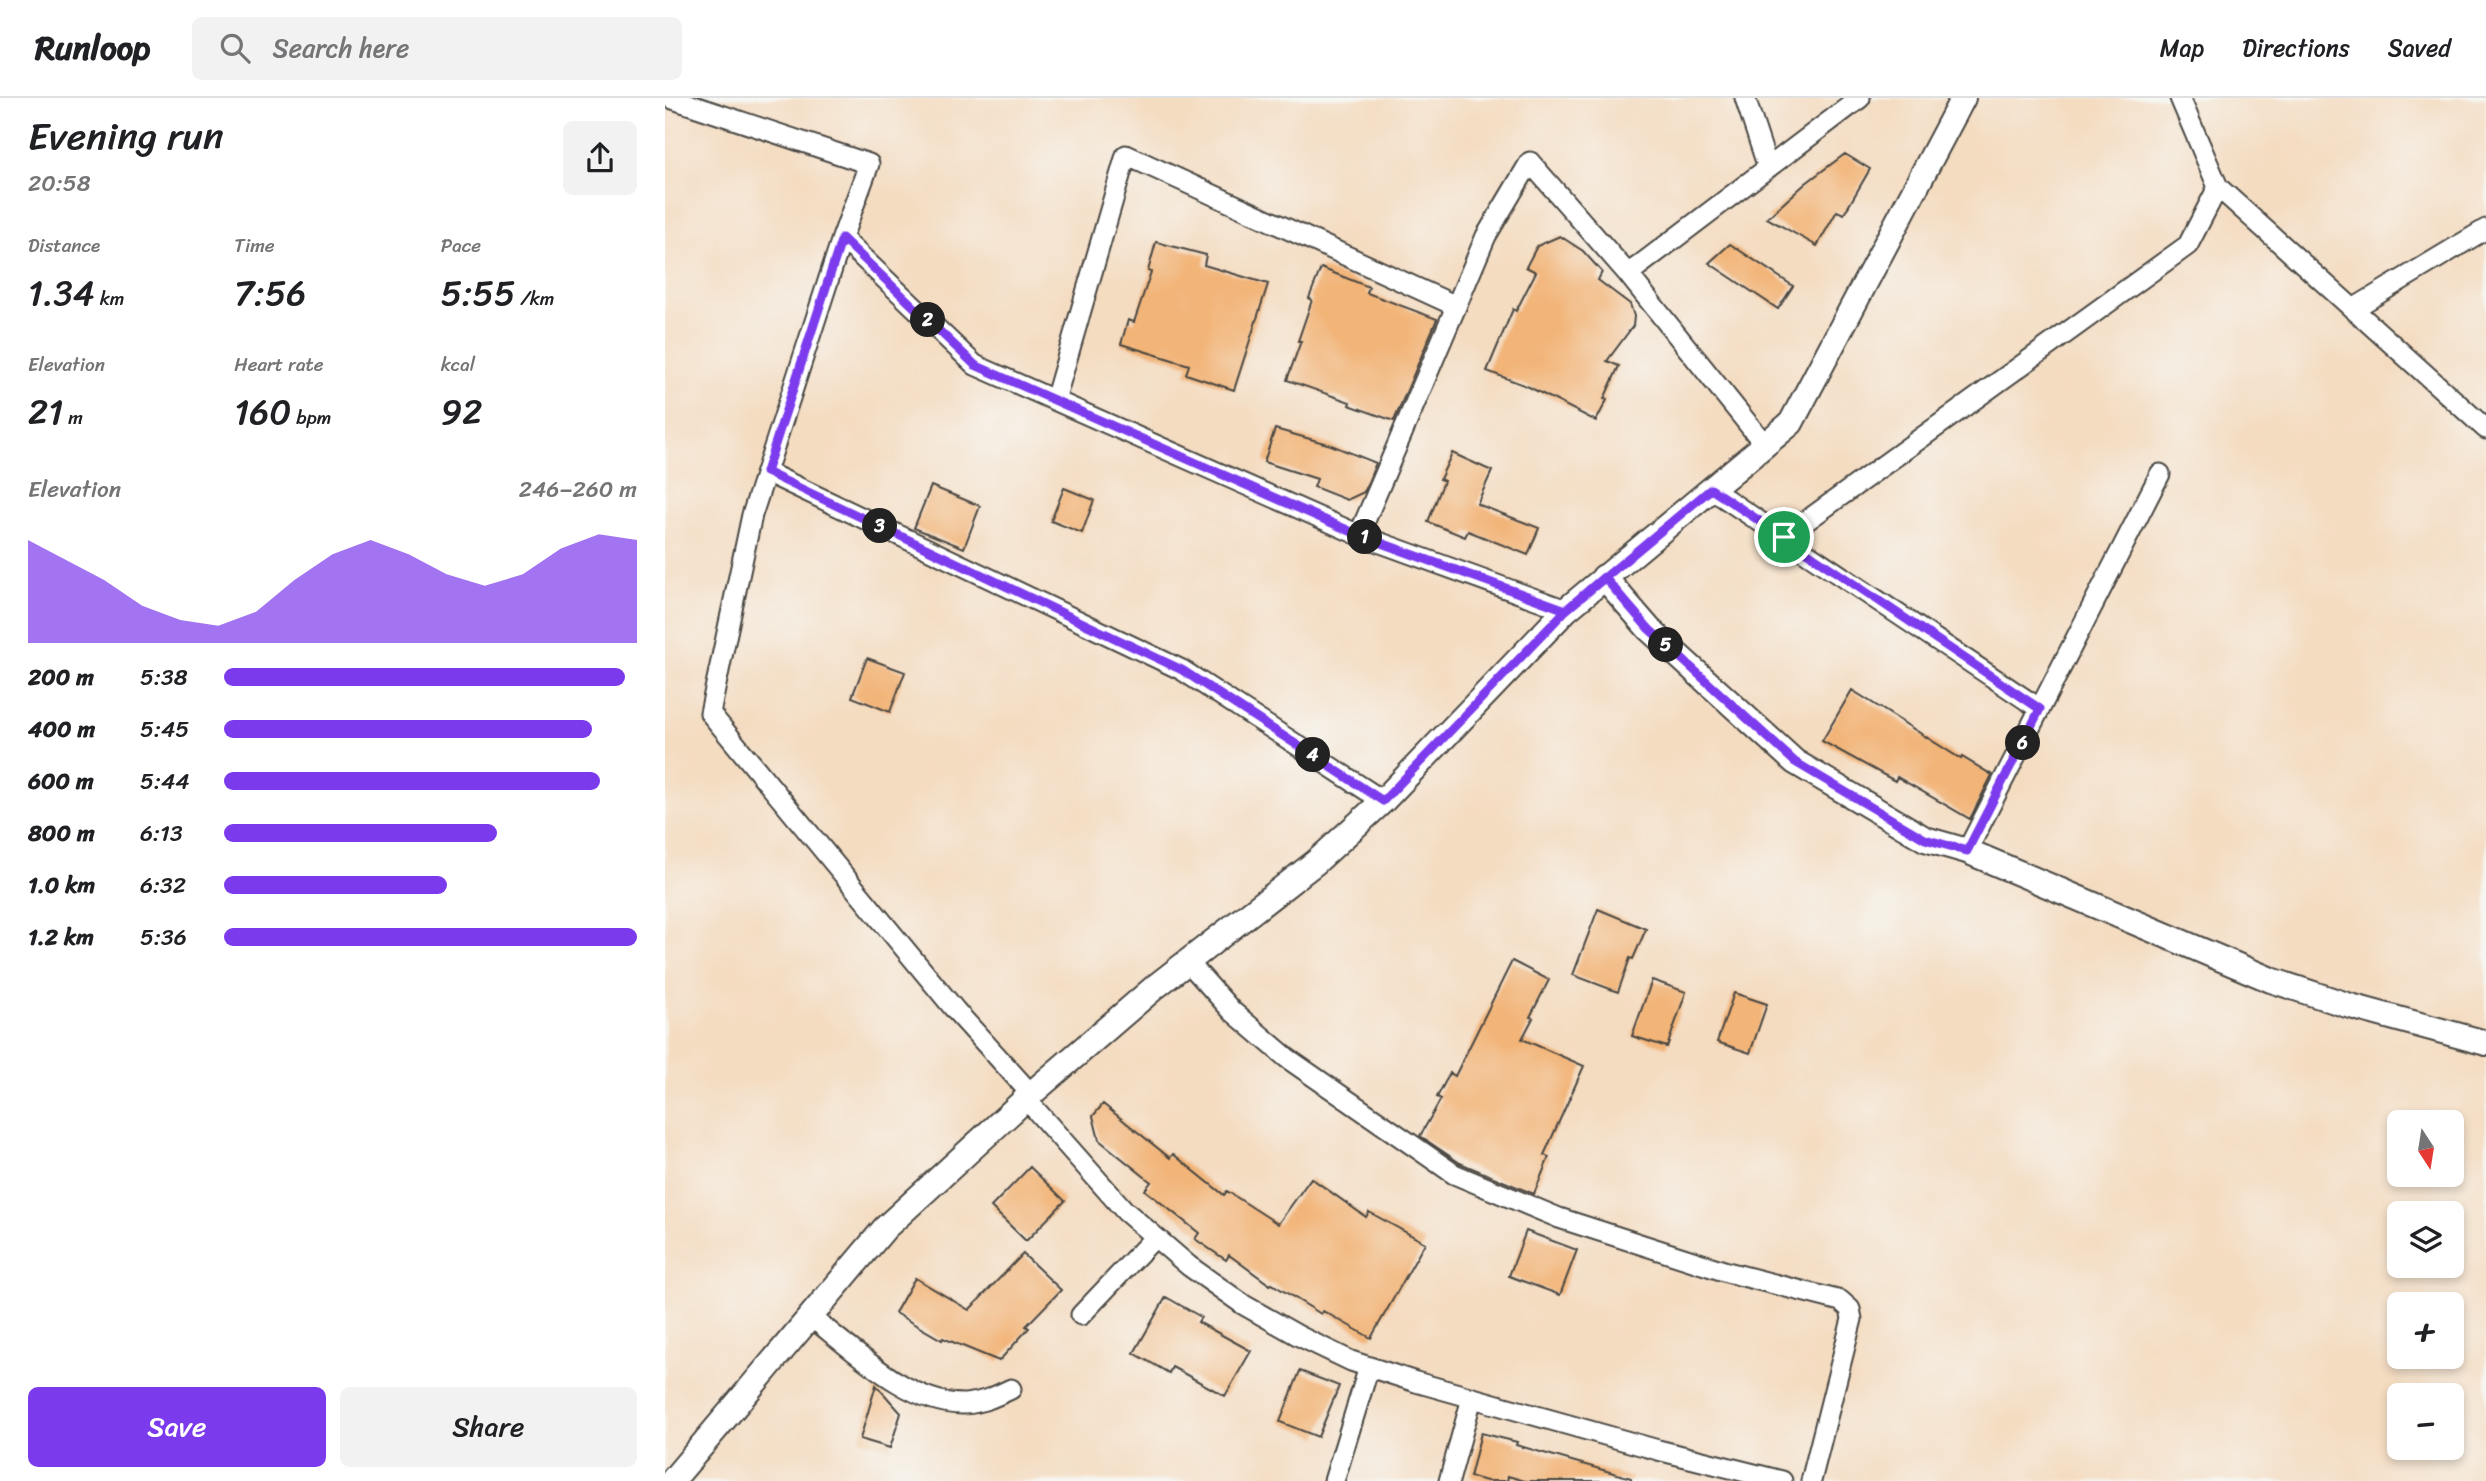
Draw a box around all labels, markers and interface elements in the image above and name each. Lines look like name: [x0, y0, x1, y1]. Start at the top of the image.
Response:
search box: [192, 17, 682, 80]
text: Runloop: [35, 19, 150, 77]
text: Search here: [272, 25, 409, 71]
text: Map: [2160, 27, 2204, 69]
text: Directions: [2242, 27, 2350, 69]
text: Saved: [2388, 27, 2451, 69]
icon: search: [216, 29, 254, 67]
text: Evening run: [28, 103, 224, 170]
button: share: [563, 121, 637, 195]
text: 20:58: [28, 163, 91, 204]
text: Distance: [28, 229, 100, 262]
text: Time: [234, 229, 275, 262]
text: Pace: [441, 229, 481, 262]
text: 1.34: [28, 262, 95, 324]
text: 7:56: [234, 262, 306, 324]
text: 5:55: [441, 262, 515, 324]
text: km: [95, 282, 124, 315]
text: /km: [515, 282, 554, 315]
pin: 2: [911, 302, 945, 338]
text: 2: [922, 303, 933, 336]
text: Elevation: [28, 348, 105, 381]
text: Heart rate: [234, 348, 324, 381]
text: kcal: [441, 348, 475, 381]
text: 21: [28, 381, 63, 443]
text: 160: [234, 381, 291, 443]
text: 92: [441, 381, 482, 443]
text: m: [63, 401, 83, 434]
text: bpm: [291, 401, 331, 434]
text: Elevation: [28, 469, 121, 510]
text: 246–260 m: [519, 469, 637, 510]
pin: [1754, 507, 1814, 567]
pin: 3: [863, 508, 897, 544]
text: 3: [874, 509, 885, 542]
icon: arrive: [1765, 518, 1803, 556]
pin: 1: [1347, 520, 1383, 555]
text: 1: [1360, 520, 1369, 553]
pin: 5: [1649, 628, 1683, 662]
text: 5: [1660, 628, 1671, 661]
text: 200 m: [28, 657, 94, 698]
text: 5:38: [140, 657, 188, 698]
text: 400 m: [28, 709, 95, 750]
text: 5:45: [140, 709, 189, 750]
pin: 6: [2005, 726, 2041, 760]
text: 6: [2017, 726, 2028, 759]
pin: 4: [1295, 738, 1331, 772]
text: 4: [1307, 738, 1318, 771]
text: 600 m: [28, 761, 94, 802]
text: 5:44: [140, 761, 190, 802]
text: 800 m: [28, 813, 95, 854]
text: 6:13: [140, 813, 183, 854]
text: 1.0 km: [28, 865, 95, 906]
text: 6:32: [140, 865, 186, 906]
text: 1.2 km: [28, 917, 94, 958]
text: 5:36: [140, 917, 187, 958]
north arrow: [2387, 1110, 2464, 1186]
map controls: [2387, 1110, 2464, 1460]
button: layers: [2387, 1201, 2464, 1278]
button: +: [2387, 1292, 2464, 1369]
button: −: [2387, 1383, 2464, 1460]
button: Save: [28, 1387, 326, 1467]
button: Share: [340, 1387, 637, 1467]

